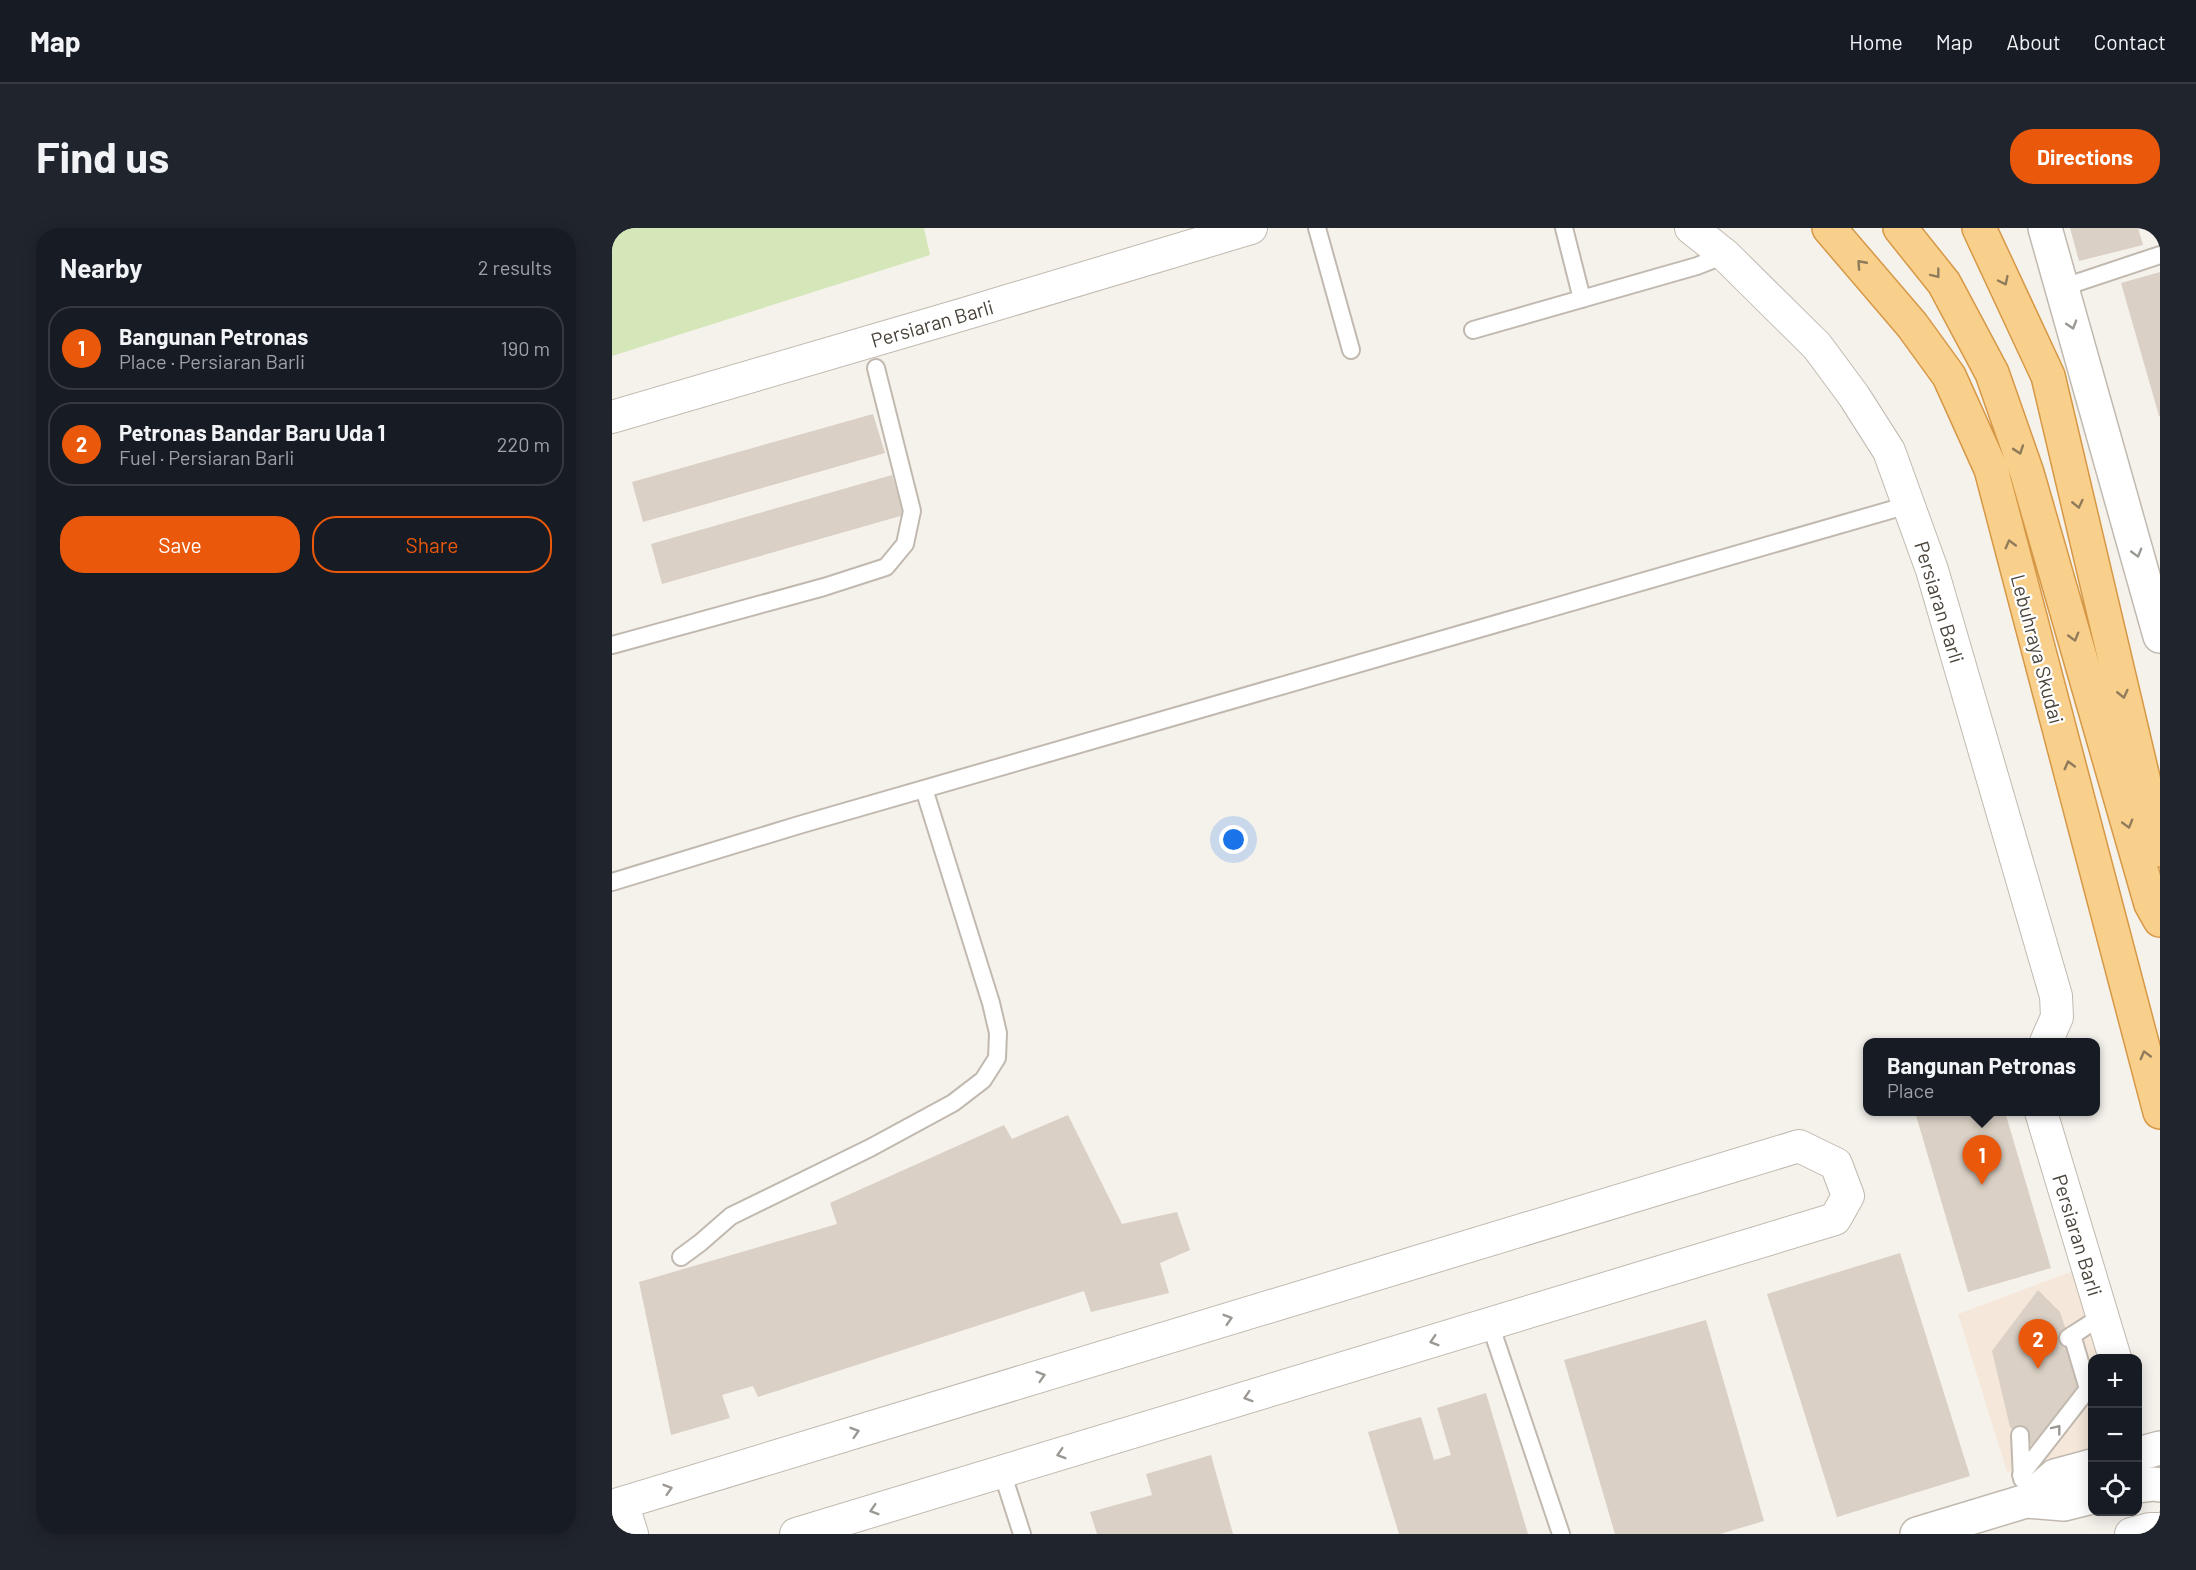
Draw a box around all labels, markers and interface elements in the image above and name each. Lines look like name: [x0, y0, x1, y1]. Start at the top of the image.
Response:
text: Map: [30, 24, 81, 58]
text: Home: [1849, 29, 1903, 54]
text: Map: [1936, 29, 1973, 54]
text: About: [2006, 29, 2061, 54]
text: Contact: [2094, 29, 2166, 54]
button: Directions: [2010, 129, 2160, 184]
text: Find us: [36, 131, 169, 181]
text: Nearby: [60, 252, 142, 283]
text: 2 results: [478, 255, 552, 279]
one-way arrow: [1857, 260, 1868, 271]
one-way arrow: [1929, 267, 1940, 278]
one-way arrow: [1996, 274, 2008, 285]
street label: Persiaran Barli: [868, 294, 996, 352]
one-way arrow: [2065, 319, 2077, 330]
text: Bangunan Petronas: [119, 323, 308, 349]
text: 1: [78, 336, 85, 360]
text: 190 m: [501, 336, 550, 360]
text: Place · Persiaran Barli: [119, 349, 305, 373]
text: Petronas Bandar Baru Uda 1: [119, 419, 385, 445]
text: 2: [76, 432, 87, 456]
text: 220 m: [497, 432, 550, 456]
one-way arrow: [2012, 444, 2024, 455]
text: Fuel · Persiaran Barli: [119, 445, 294, 469]
one-way arrow: [2071, 499, 2084, 509]
button: Save: [60, 516, 300, 573]
button: Share: [312, 516, 552, 573]
street label: Persiaran Barli: [1910, 538, 1970, 666]
one-way arrow: [2005, 539, 2018, 549]
one-way arrow: [2130, 547, 2142, 558]
street label: Lebuhraya Skudai: [2007, 572, 2069, 726]
one-way arrow: [2067, 631, 2079, 642]
one-way arrow: [2116, 689, 2129, 699]
one-way arrow: [2063, 760, 2076, 770]
one-way arrow: [2121, 818, 2133, 829]
your location: [1219, 825, 1248, 854]
popup: [1863, 1038, 2100, 1116]
one-way arrow: [2140, 1050, 2152, 1061]
text: Bangunan Petronas: [1887, 1052, 2076, 1078]
text: Place: [1887, 1078, 1935, 1102]
pin: 1: [1962, 1136, 2002, 1185]
street label: Persiaran Barli: [2048, 1171, 2108, 1299]
one-way arrow: [1222, 1314, 1233, 1326]
pin: 2: [2018, 1320, 2058, 1369]
one-way arrow: [1429, 1334, 1440, 1346]
map controls: [2088, 1354, 2142, 1516]
button: +: [2088, 1354, 2142, 1408]
one-way arrow: [1035, 1371, 1046, 1383]
one-way arrow: [1243, 1390, 1254, 1402]
button: −: [2088, 1408, 2142, 1462]
one-way arrow: [2050, 1425, 2061, 1436]
one-way arrow: [849, 1427, 860, 1439]
one-way arrow: [1056, 1447, 1067, 1459]
button: locate: [2088, 1462, 2142, 1516]
one-way arrow: [662, 1484, 673, 1496]
one-way arrow: [869, 1503, 880, 1515]

